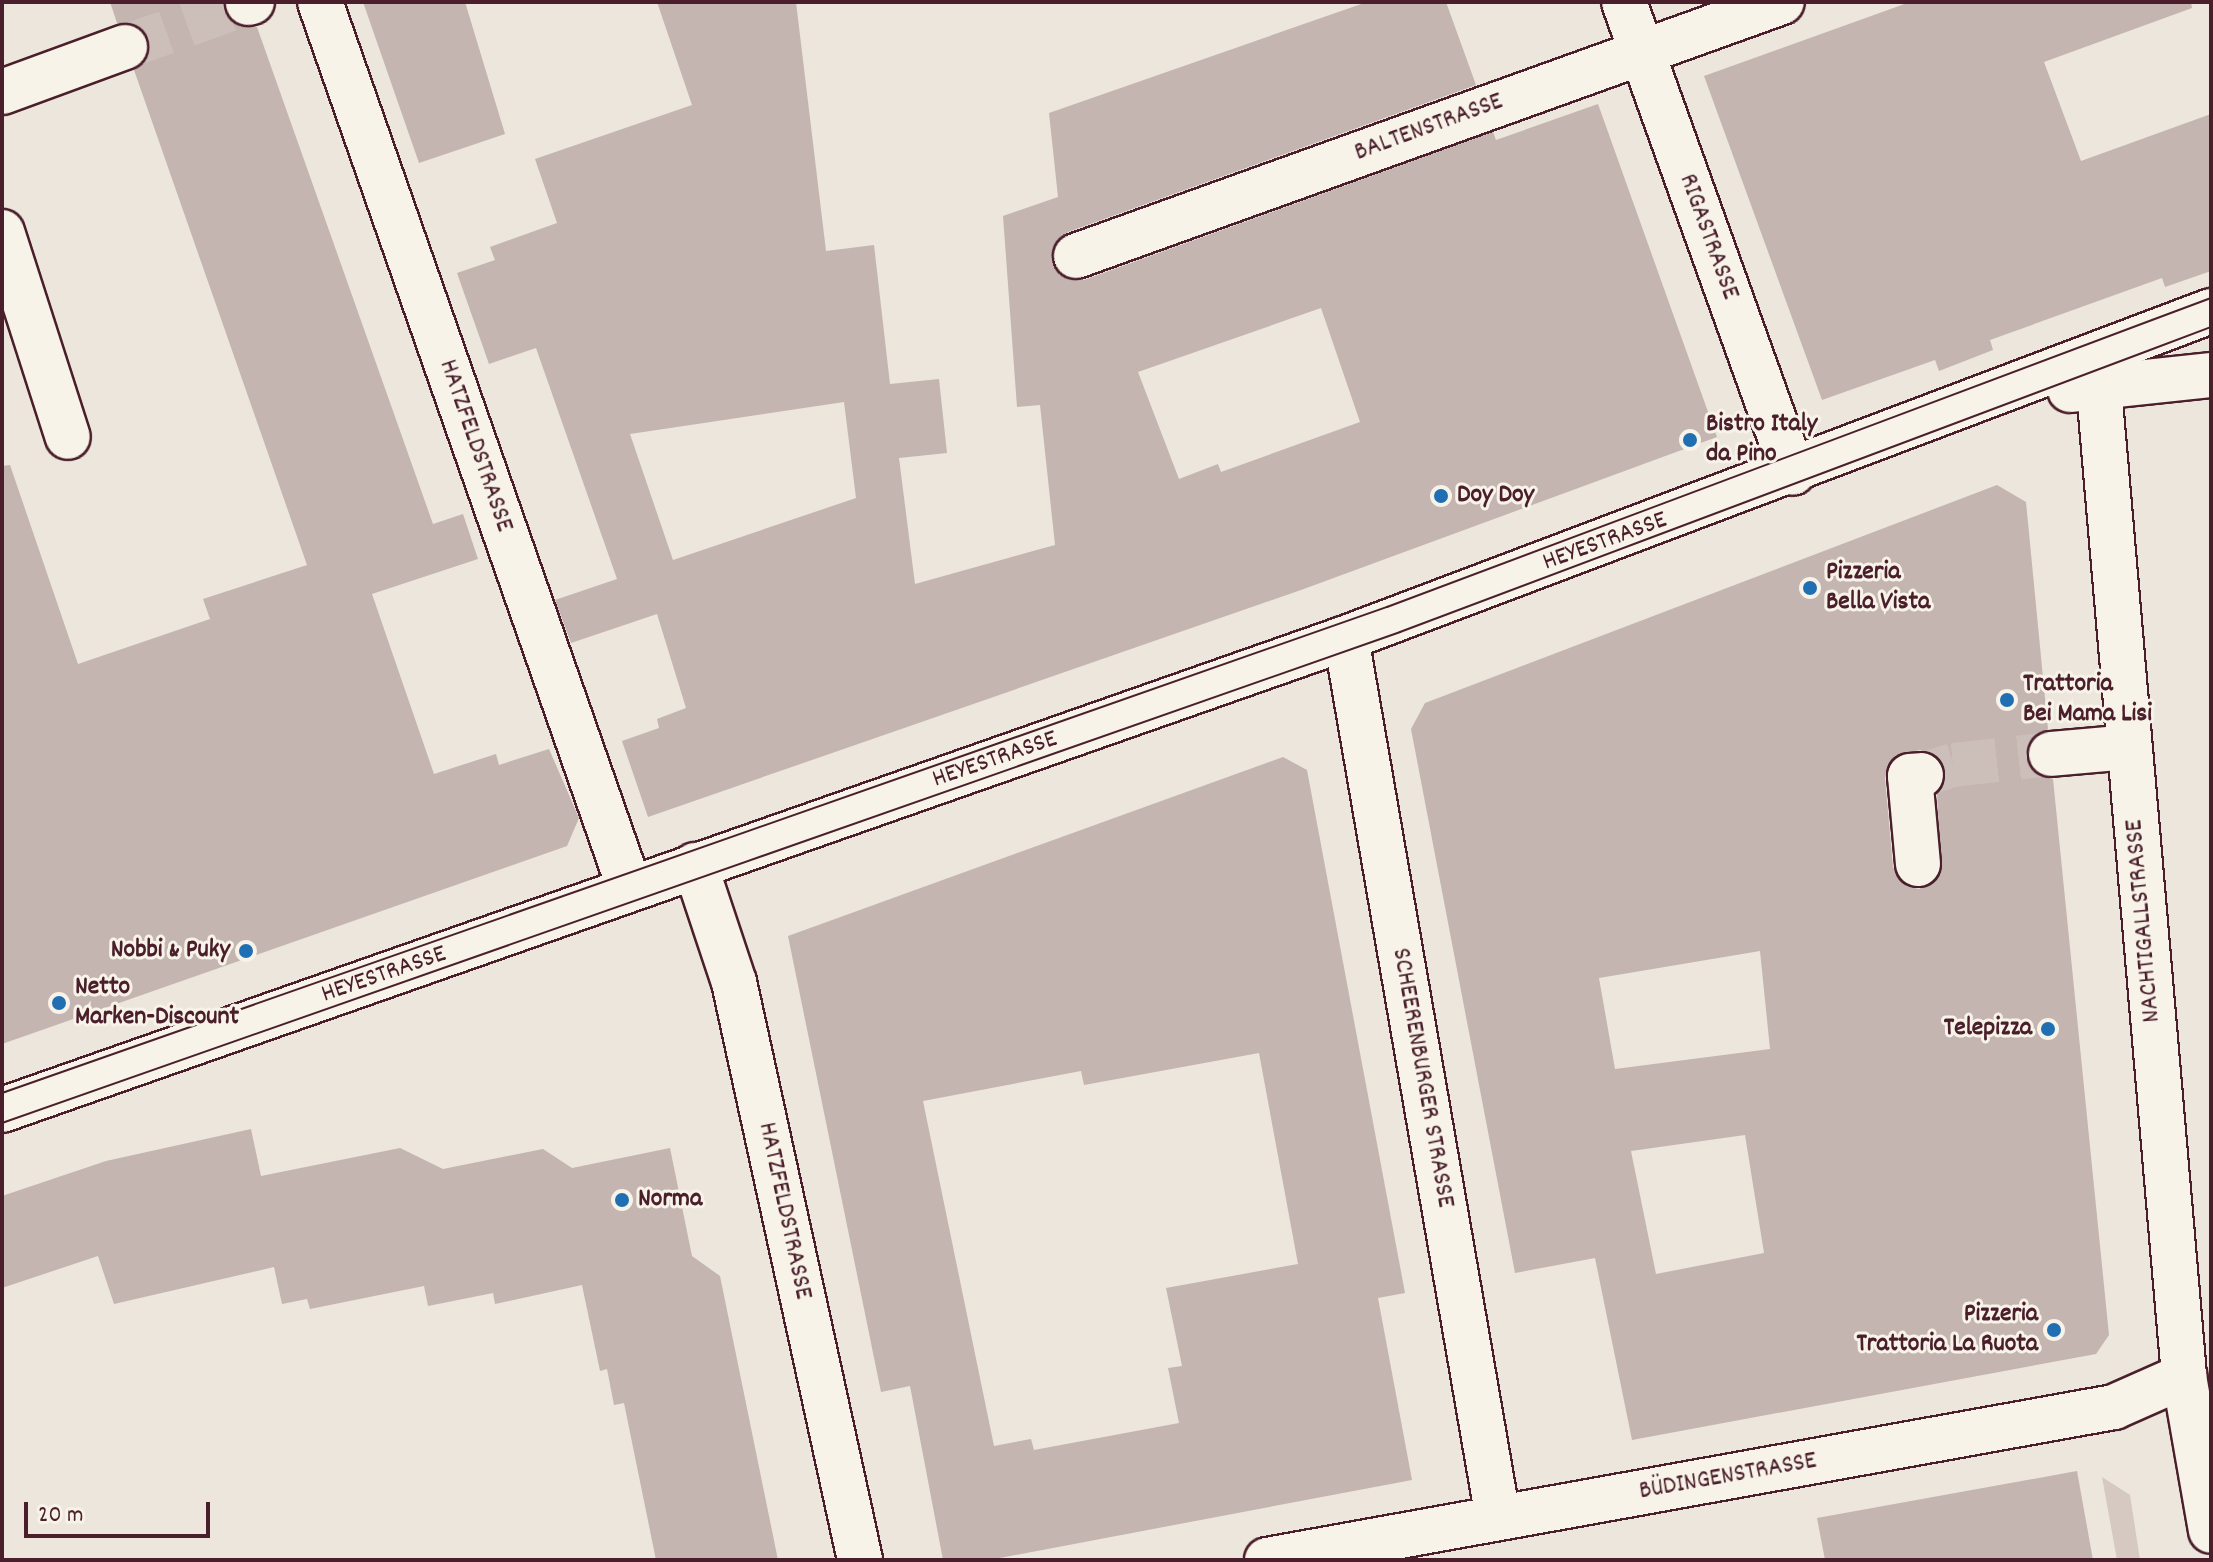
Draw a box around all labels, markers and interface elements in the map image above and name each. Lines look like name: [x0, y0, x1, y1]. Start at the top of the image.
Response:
street label: BALTENSTRASSE: [1351, 87, 1507, 169]
street label: RIGASTRASSE: [1671, 170, 1745, 304]
street label: HATZFELDSTRASSE: [431, 356, 519, 536]
place label: Bistro Italy da Pino: [1706, 409, 1817, 470]
marker: Bistro Italy da Pino: [1681, 431, 1699, 449]
place label: Doy Doy: [1457, 480, 1534, 512]
marker: Doy Doy: [1432, 487, 1450, 505]
street label: HEYESTRASSE: [1539, 505, 1671, 579]
place label: Pizzeria Bella Vista: [1826, 557, 1930, 618]
marker: Pizzeria Bella Vista: [1801, 579, 1819, 597]
place label: Trattoria Bei Mama Lisi: [2023, 669, 2152, 730]
marker: Trattoria Bei Mama Lisi: [1998, 691, 2016, 709]
street label: HEYESTRASSE: [929, 724, 1061, 796]
street label: NACHTIGALLSTRASSE: [2120, 818, 2168, 1024]
place label: Nobbi & Puky: [111, 935, 230, 967]
street label: HEYESTRASSE: [318, 939, 450, 1011]
marker: Nobbi & Puky: [237, 942, 255, 960]
street label: SCHEERENBURGER STRASSE: [1384, 946, 1460, 1210]
place label: Netto Marken-Discount: [75, 972, 239, 1034]
marker: Netto Marken-Discount: [50, 994, 68, 1012]
place label: Telepizza: [1944, 1013, 2032, 1045]
marker: Telepizza: [2039, 1020, 2057, 1038]
street label: HATZFELDSTRASSE: [750, 1120, 818, 1302]
place label: Norma: [638, 1184, 702, 1216]
marker: Norma: [613, 1191, 631, 1209]
place label: Pizzeria Trattoria La Ruota: [1856, 1299, 2038, 1360]
marker: Pizzeria Trattoria La Ruota: [2045, 1321, 2063, 1339]
street label: BÜDINGENSTRASSE: [1637, 1446, 1819, 1508]
scale bar: [28, 1486, 214, 1536]
text: 20 m: [38, 1499, 84, 1533]

